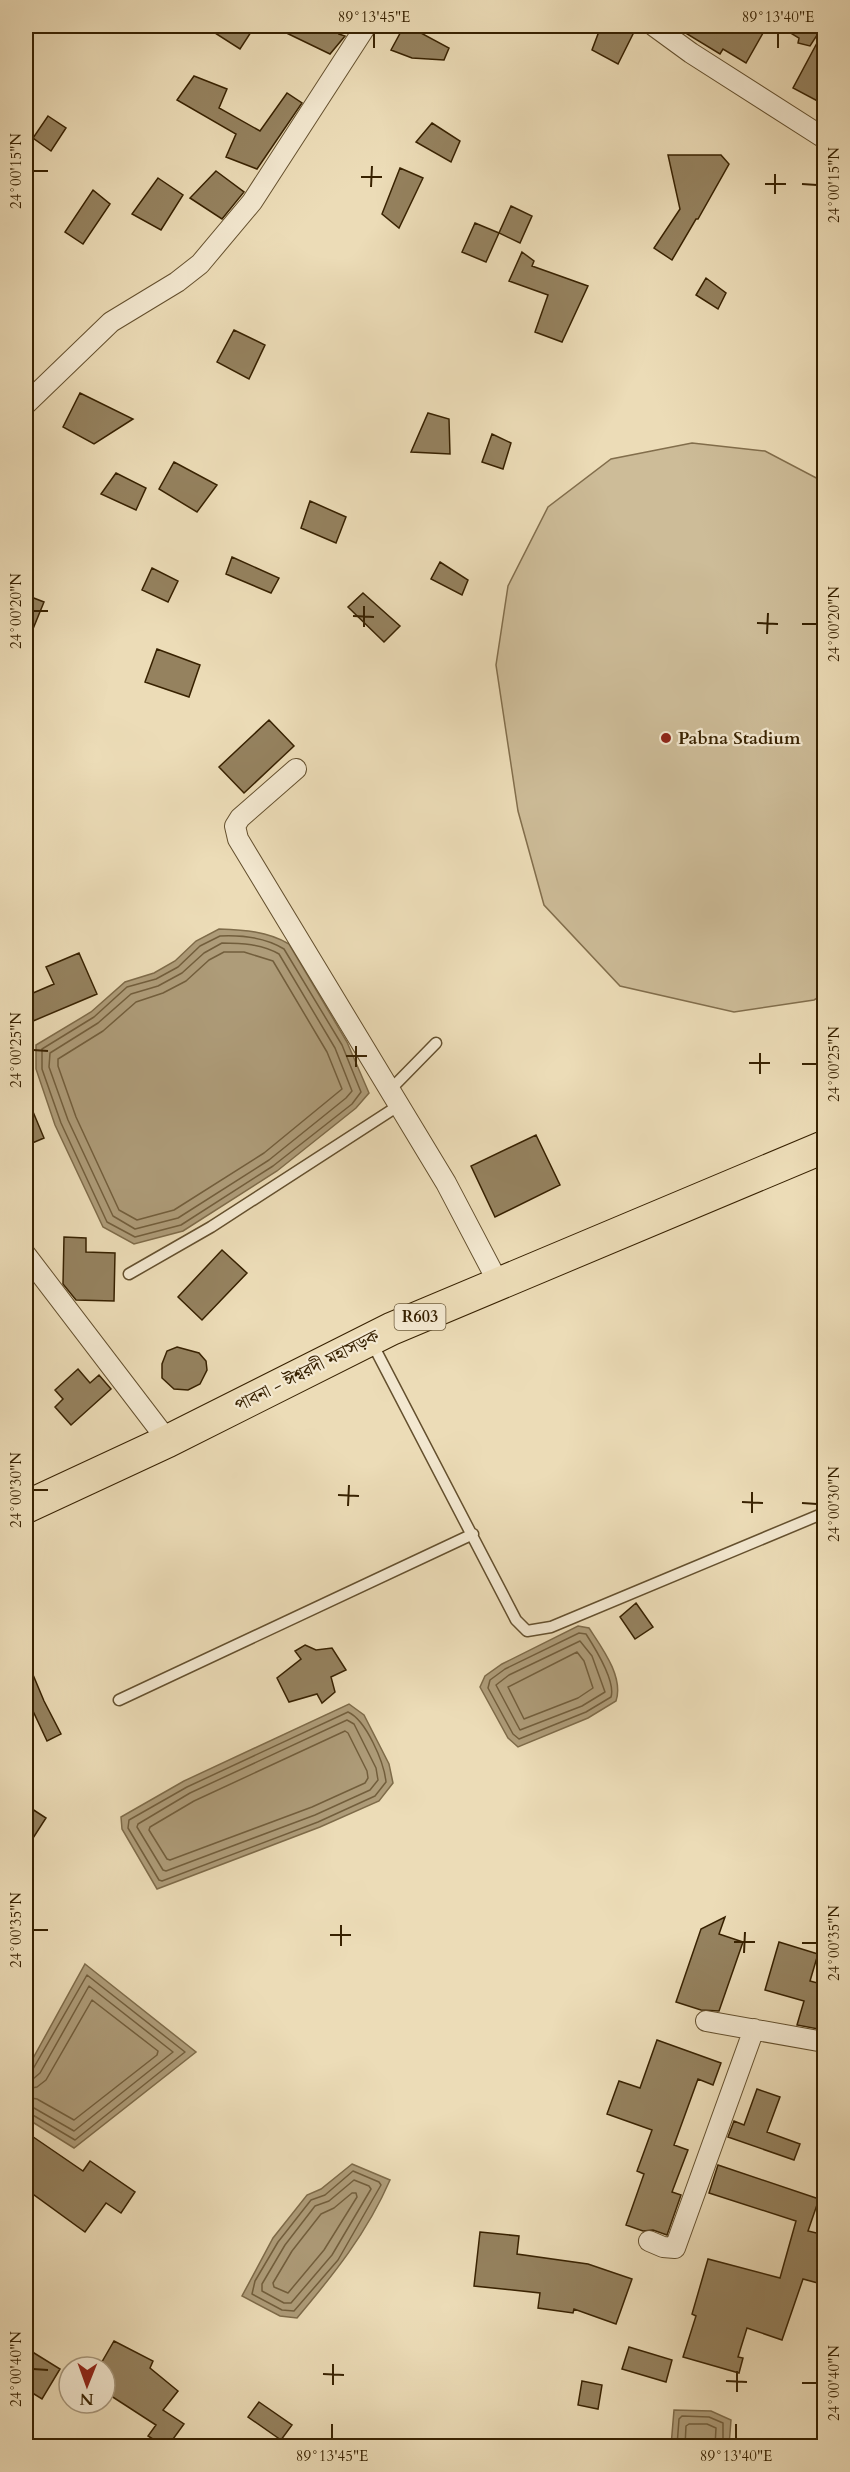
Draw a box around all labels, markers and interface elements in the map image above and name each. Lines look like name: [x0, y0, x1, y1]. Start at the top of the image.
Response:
text: 89°13'45"E: [338, 7, 410, 27]
text: 89°13'40"E: [742, 7, 814, 27]
text: 24°00'15"N: [6, 133, 26, 209]
text: 24°00'15"N: [824, 147, 844, 223]
text: 24°00'20"N: [6, 573, 26, 649]
text: 24°00'20"N: [824, 586, 844, 662]
place label: Pabna Stadium: [678, 726, 801, 751]
marker: Pabna Stadium: [659, 731, 673, 745]
text: 24°00'25"N: [6, 1012, 26, 1088]
text: 24°00'25"N: [824, 1026, 844, 1102]
road number: R603: [394, 1304, 446, 1330]
street label: পাবনা - ঈশ্বরদী মহাসড়ক: [230, 1323, 385, 1418]
text: 24°00'30"N: [6, 1452, 26, 1528]
text: 24°00'30"N: [824, 1466, 844, 1542]
text: 24°00'35"N: [6, 1892, 26, 1968]
text: 24°00'35"N: [824, 1905, 844, 1981]
text: 24°00'40"N: [6, 2331, 26, 2407]
text: 24°00'40"N: [824, 2345, 844, 2421]
north arrow: [57, 2355, 117, 2415]
text: N: [80, 2388, 94, 2410]
text: 89°13'45"E: [296, 2446, 368, 2466]
text: 89°13'40"E: [700, 2446, 772, 2466]

